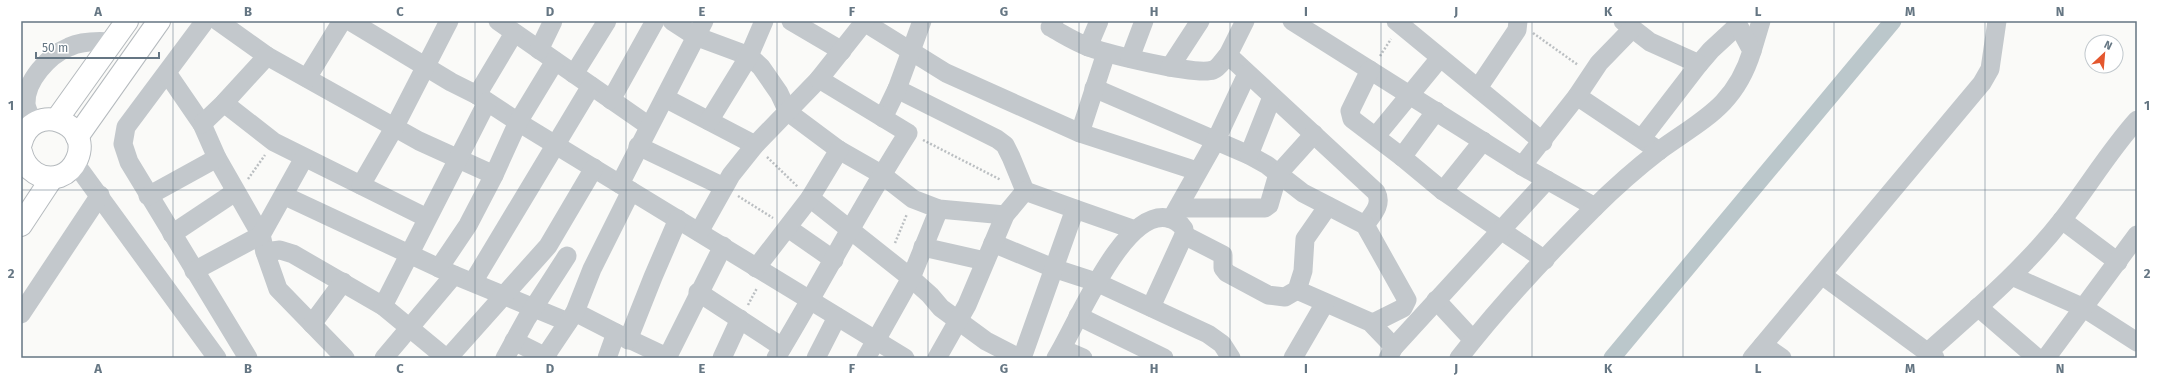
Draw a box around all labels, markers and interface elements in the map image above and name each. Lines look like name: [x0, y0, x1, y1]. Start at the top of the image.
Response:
text: A: [93, 4, 102, 19]
text: B: [244, 4, 252, 19]
text: C: [396, 4, 404, 19]
text: D: [546, 4, 555, 19]
text: E: [699, 4, 706, 19]
text: F: [849, 4, 856, 19]
text: G: [1000, 4, 1008, 19]
text: H: [1150, 4, 1158, 19]
text: I: [1304, 4, 1308, 19]
text: J: [1453, 4, 1458, 19]
text: K: [1604, 4, 1613, 19]
text: L: [1755, 4, 1762, 19]
text: M: [1905, 4, 1915, 19]
text: N: [2056, 4, 2064, 19]
scale bar: [36, 34, 159, 60]
north arrow: [2084, 34, 2124, 74]
text: N: [2102, 38, 2114, 53]
text: 50 m: [42, 41, 68, 55]
text: 1: [8, 98, 14, 113]
text: 1: [2144, 98, 2150, 113]
text: 2: [8, 266, 15, 281]
text: 2: [2144, 266, 2151, 281]
text: A: [93, 361, 102, 376]
text: B: [244, 361, 252, 376]
text: C: [396, 361, 404, 376]
text: D: [546, 361, 555, 376]
text: E: [699, 361, 706, 376]
text: F: [849, 361, 856, 376]
text: G: [1000, 361, 1008, 376]
text: H: [1150, 361, 1158, 376]
text: I: [1304, 361, 1308, 376]
text: J: [1453, 361, 1458, 376]
text: K: [1604, 361, 1613, 376]
text: L: [1755, 361, 1762, 376]
text: M: [1905, 361, 1915, 376]
text: N: [2056, 361, 2064, 376]

